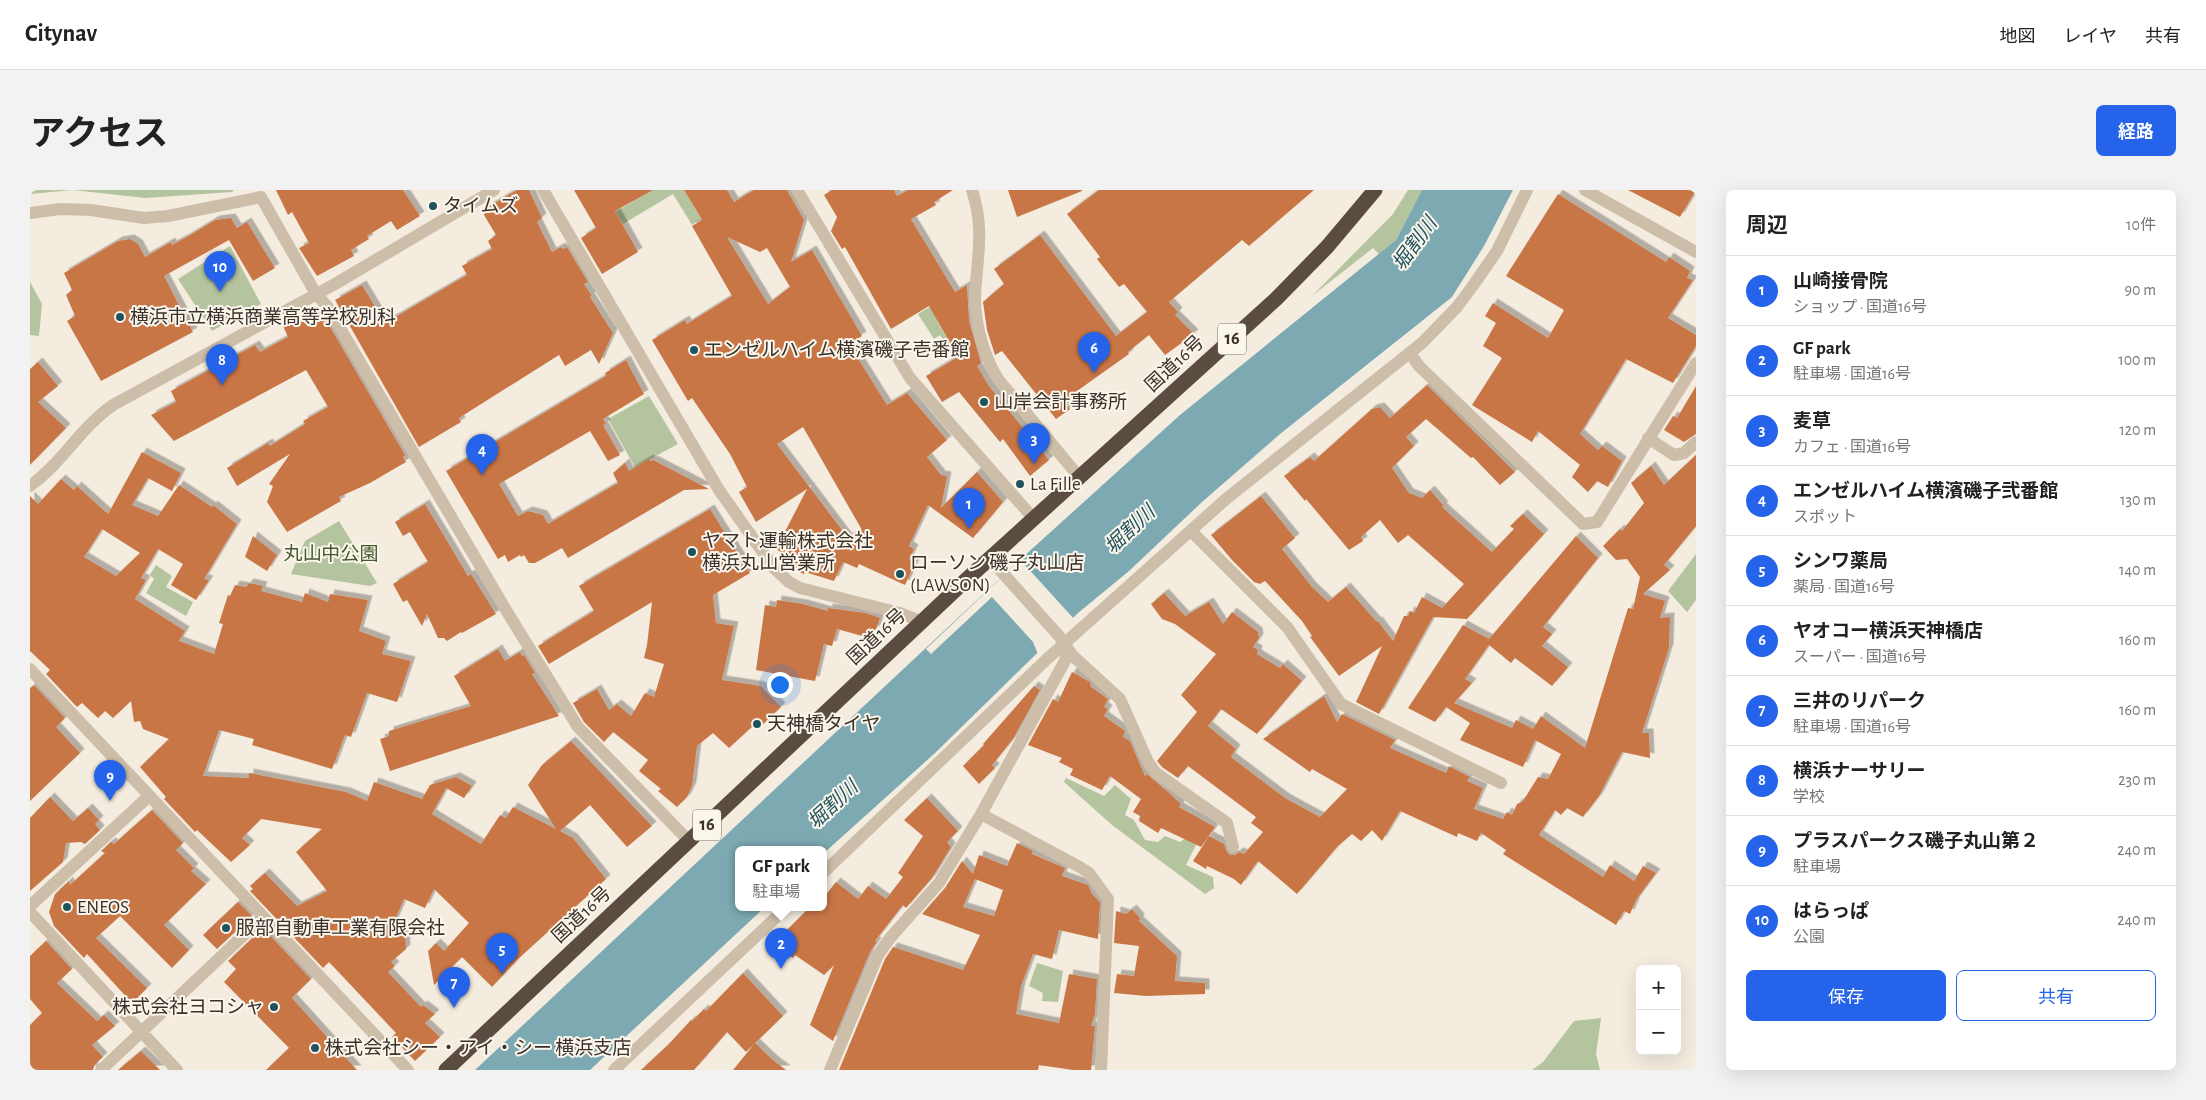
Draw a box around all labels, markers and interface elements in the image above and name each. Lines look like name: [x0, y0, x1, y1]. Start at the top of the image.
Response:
text: Citynav: [25, 22, 97, 46]
text: 地図: [2000, 28, 2036, 46]
text: レイヤ: [2064, 28, 2117, 46]
text: 共有: [2145, 28, 2181, 46]
button: 経路: [2096, 105, 2176, 156]
text: アクセス: [30, 117, 168, 152]
place label: タイムズ: [443, 195, 519, 216]
marker: タイムズ: [427, 200, 439, 212]
water label: 堀割川: [1388, 212, 1442, 274]
text: 周辺: [1746, 215, 1788, 236]
text: 10件: [2126, 217, 2156, 233]
pin: 10: [204, 251, 236, 292]
text: 山崎接骨院: [1793, 272, 1888, 291]
text: 1: [1759, 282, 1765, 298]
text: 90 m: [2125, 282, 2156, 298]
text: ショップ · 国道16号: [1793, 299, 1927, 315]
place label: 横浜市立横浜商業高等学校別科: [130, 306, 396, 327]
marker: 横浜市立横浜商業高等学校別科: [114, 311, 126, 323]
road number: 16: [1218, 324, 1246, 354]
pin: 6: [1078, 332, 1110, 373]
street label: 国道16号: [1141, 332, 1208, 396]
place label: エンゼルハイム横濱磯子壱番館: [704, 339, 969, 360]
text: GF park: [1793, 339, 1851, 358]
pin: 8: [206, 344, 238, 385]
marker: エンゼルハイム横濱磯子壱番館: [688, 344, 700, 356]
text: 2: [1758, 352, 1766, 368]
text: 100 m: [2118, 352, 2156, 368]
text: 駐車場 · 国道16号: [1793, 366, 1911, 382]
place label: 山岸会計事務所: [994, 392, 1127, 412]
marker: 山岸会計事務所: [978, 396, 990, 408]
text: 麦草: [1793, 412, 1831, 431]
text: 3: [1759, 422, 1765, 438]
text: 120 m: [2119, 422, 2156, 438]
pin: 3: [1018, 423, 1050, 464]
pin: 4: [466, 434, 498, 475]
text: カフェ · 国道16号: [1793, 439, 1911, 455]
place label: La Fille: [1030, 475, 1081, 494]
marker: La Fille: [1014, 478, 1026, 490]
text: エンゼルハイム横濱磯子弐番館: [1793, 482, 2058, 501]
pin: 1: [953, 488, 985, 529]
text: 4: [1758, 492, 1766, 508]
text: 130 m: [2120, 492, 2156, 508]
water label: 堀割川: [1101, 500, 1160, 558]
text: スポット: [1793, 509, 1857, 525]
place label: ヤマト運輸株式会社 横浜丸山営業所: [702, 530, 873, 573]
park label: 丸山中公園: [283, 544, 379, 564]
marker: ヤマト運輸株式会社 横浜丸山営業所: [686, 546, 698, 558]
place label: ローソン 磯子丸山店 (LAWSON): [910, 552, 1084, 595]
text: シンワ薬局: [1793, 552, 1888, 571]
text: 5: [1759, 562, 1765, 578]
text: 140 m: [2119, 562, 2156, 578]
marker: ローソン 磯子丸山店 (LAWSON): [894, 568, 906, 580]
text: 薬局 · 国道16号: [1793, 579, 1895, 595]
street label: 国道16号: [843, 605, 910, 669]
text: ヤオコー横浜天神橋店: [1793, 622, 1983, 641]
text: 6: [1758, 632, 1766, 648]
text: 160 m: [2119, 632, 2156, 648]
text: スーパー · 国道16号: [1793, 649, 1927, 665]
your location: [767, 672, 793, 698]
text: 三井のリパーク: [1793, 692, 1926, 711]
text: 7: [1759, 702, 1765, 718]
text: 160 m: [2119, 702, 2156, 718]
place label: 天神橋タイヤ: [767, 713, 880, 734]
marker: 天神橋タイヤ: [751, 718, 763, 730]
text: 駐車場 · 国道16号: [1793, 719, 1911, 735]
pin: 9: [94, 760, 126, 801]
text: 横浜ナーサリー: [1793, 762, 1926, 781]
text: 8: [1758, 772, 1766, 788]
text: 230 m: [2118, 772, 2156, 788]
water label: 堀割川: [804, 775, 863, 833]
text: 学校: [1793, 789, 1825, 805]
road number: 16: [693, 810, 721, 840]
text: プラスパークス磯子丸山第２: [1793, 832, 2039, 851]
text: 9: [1758, 842, 1766, 858]
text: 240 m: [2117, 842, 2156, 858]
popup: [735, 846, 827, 911]
text: GF park: [752, 857, 810, 876]
text: 駐車場: [1793, 859, 1841, 875]
street label: 国道16号: [548, 883, 615, 947]
text: 駐車場: [752, 884, 800, 900]
place label: ENEOS: [77, 898, 129, 917]
marker: ENEOS: [61, 901, 73, 913]
text: はらっぱ: [1793, 902, 1869, 921]
text: 10: [1755, 912, 1769, 928]
text: 240 m: [2117, 912, 2156, 928]
place label: 服部自動車工業有限会社: [236, 917, 445, 938]
marker: 服部自動車工業有限会社: [220, 922, 232, 934]
pin: 2: [765, 928, 797, 969]
text: 公園: [1793, 929, 1825, 945]
pin: 5: [486, 933, 518, 974]
map controls: [1636, 965, 1681, 1055]
button: +: [1636, 965, 1681, 1010]
pin: 7: [438, 967, 470, 1008]
button: 保存: [1746, 970, 1946, 1021]
button: 共有: [1956, 970, 2156, 1021]
place label: 株式会社ヨコシャ: [112, 996, 264, 1017]
marker: 株式会社ヨコシャ: [268, 1001, 280, 1013]
button: −: [1636, 1010, 1681, 1055]
place label: 株式会社シー・アイ・シー 横浜支店: [325, 1037, 631, 1058]
marker: 株式会社シー・アイ・シー 横浜支店: [309, 1042, 321, 1054]

